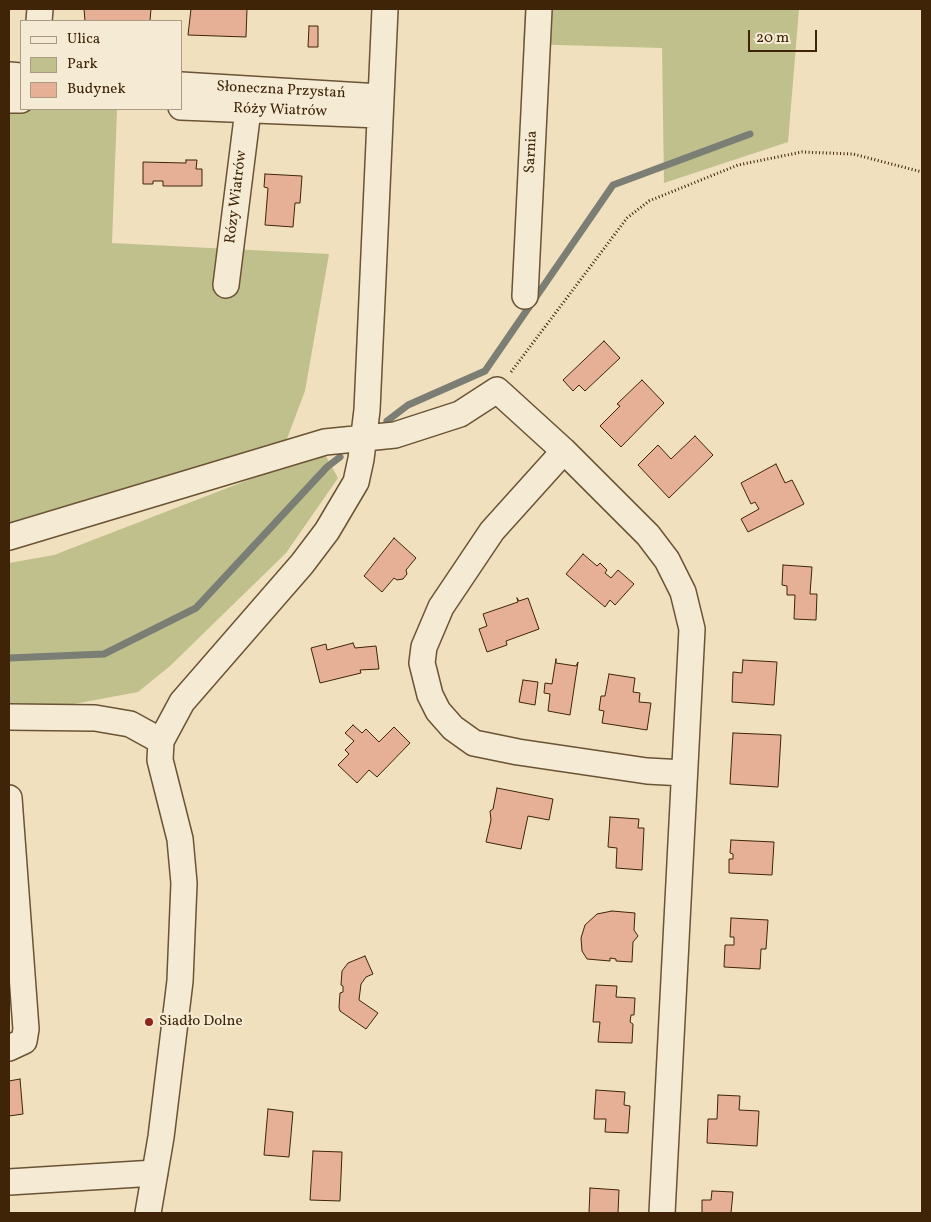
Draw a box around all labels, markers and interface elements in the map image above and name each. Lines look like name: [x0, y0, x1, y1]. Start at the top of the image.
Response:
legend: [20, 20, 182, 110]
scale bar: [751, 20, 820, 52]
text: 20 m: [756, 28, 789, 49]
text: Ulica: [67, 29, 100, 50]
text: Park: [67, 54, 98, 75]
text: Budynek: [67, 79, 126, 100]
street label: Słoneczna Przystań: [216, 79, 346, 103]
street label: Róży Wiatrów: [233, 100, 327, 122]
street label: Sarnia: [522, 130, 542, 174]
street label: Rózy Wiatrów: [222, 149, 252, 245]
place label: Siadło Dolne: [159, 1013, 243, 1031]
marker: Siadło Dolne: [143, 1016, 155, 1028]

